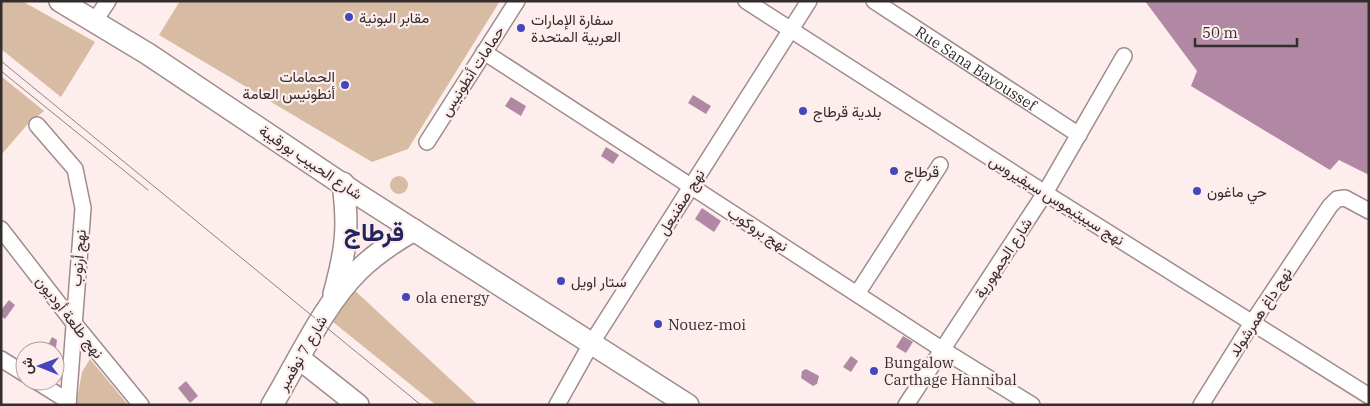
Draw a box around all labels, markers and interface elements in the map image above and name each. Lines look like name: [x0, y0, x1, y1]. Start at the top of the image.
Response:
place label: مقابر البونية: [359, 8, 429, 27]
place label: سفارة الإمارات العربية المتحدة: [531, 10, 621, 46]
marker: مقابر البونية: [343, 11, 355, 23]
scale bar: [1195, 15, 1298, 47]
street label: Rue Sana Bayoussef: [912, 21, 1041, 115]
street label: حمامات أنطونيس: [436, 22, 509, 120]
marker: سفارة الإمارات العربية المتحدة: [515, 22, 527, 34]
text: 50 m: [1202, 23, 1238, 42]
place label: الحمامات أنطونيس العامة: [243, 67, 336, 104]
marker: الحمامات أنطونيس العامة: [339, 79, 351, 91]
place label: بلدية قرطاج: [813, 102, 881, 123]
marker: بلدية قرطاج: [797, 105, 809, 117]
street label: شارع الحبيب بورقيبة: [255, 121, 366, 205]
street label: نهج سيبتيموس سيفيروس: [985, 151, 1128, 251]
place label: قرطاج: [904, 162, 939, 183]
street label: نهج صفنبعل: [653, 165, 710, 240]
marker: قرطاج: [888, 165, 900, 177]
place label: حي ماغون: [1207, 182, 1267, 205]
marker: حي ماغون: [1191, 185, 1203, 197]
street label: نهج بروكوب: [723, 202, 792, 257]
street label: شارع الجمهورية: [970, 214, 1038, 303]
district label: قرطاج: [344, 215, 404, 249]
street label: نهج أرنوب: [66, 229, 92, 288]
street label: نهج داغ همرشولد: [1224, 264, 1298, 361]
street label: نهج طلعة أوديون: [30, 272, 108, 363]
place label: ستار اويل: [571, 272, 627, 291]
marker: ستار اويل: [555, 275, 567, 287]
place label: ola energy: [416, 288, 489, 307]
marker: ola energy: [400, 291, 412, 303]
street label: شارع 7 نوفمبر: [272, 312, 333, 396]
place label: Nouez-moi: [668, 315, 746, 334]
marker: Nouez-moi: [652, 318, 664, 330]
north arrow: [15, 341, 65, 391]
place label: Bungalow Carthage Hannibal: [884, 353, 1017, 389]
text: ش: [18, 357, 36, 374]
marker: Bungalow Carthage Hannibal: [868, 365, 880, 377]

